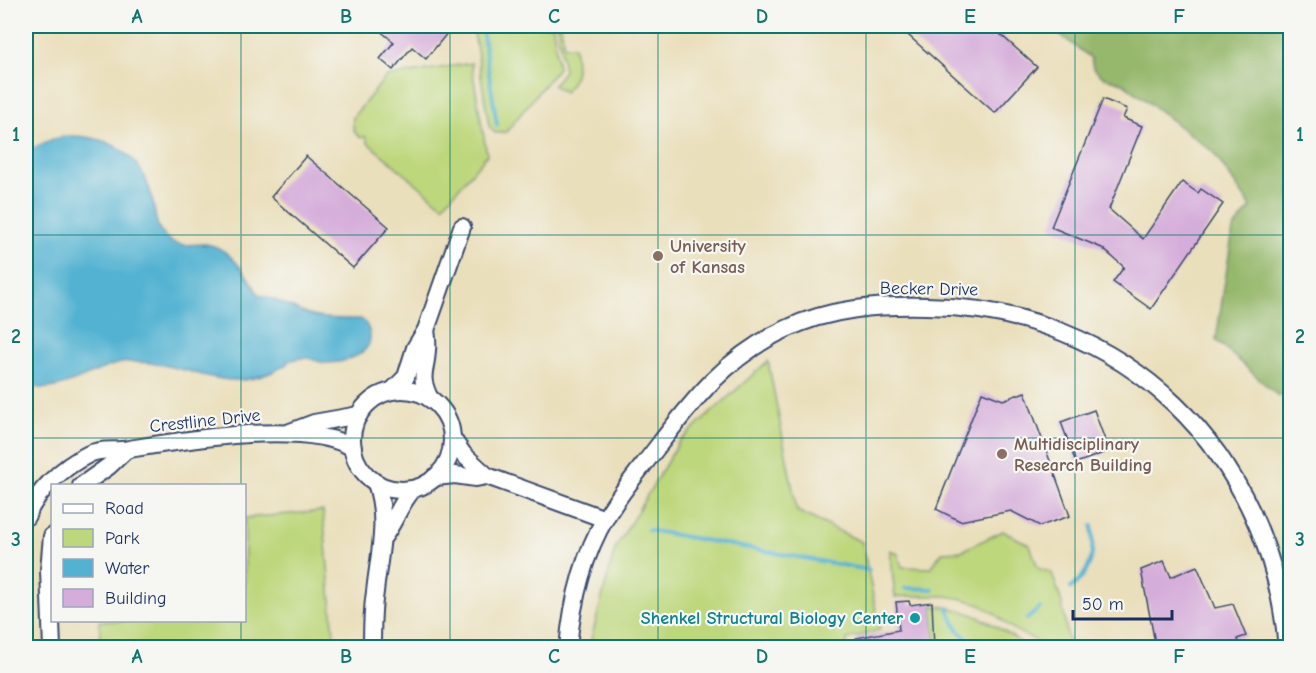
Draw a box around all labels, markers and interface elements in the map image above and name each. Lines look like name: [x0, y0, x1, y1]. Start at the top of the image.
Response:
text: A: [131, 5, 143, 28]
text: B: [340, 5, 352, 28]
text: C: [548, 5, 560, 28]
text: D: [756, 5, 768, 28]
text: E: [964, 5, 976, 28]
text: F: [1173, 5, 1185, 28]
text: 1: [12, 123, 20, 146]
text: 1: [1296, 123, 1304, 146]
place label: University of Kansas: [670, 236, 747, 278]
marker: University of Kansas: [651, 249, 665, 263]
street label: Becker Drive: [880, 278, 978, 300]
text: 2: [11, 325, 21, 348]
text: 2: [1295, 325, 1305, 348]
street label: Crestline Drive: [149, 405, 261, 437]
place label: Multidisciplinary Research Building: [1014, 434, 1152, 476]
marker: Multidisciplinary Research Building: [995, 447, 1009, 461]
legend: [51, 484, 246, 622]
text: Road: [105, 498, 144, 519]
text: 3: [11, 528, 21, 551]
text: Park: [105, 528, 140, 549]
text: 3: [1295, 528, 1305, 551]
text: Water: [105, 558, 150, 579]
scale bar: [1073, 583, 1172, 621]
text: Building: [105, 588, 167, 609]
text: 50 m: [1082, 594, 1124, 615]
place label: Shenkel Structural Biology Center: [641, 608, 904, 629]
marker: Shenkel Structural Biology Center: [908, 611, 922, 625]
text: A: [131, 645, 143, 668]
text: B: [340, 645, 352, 668]
text: C: [548, 645, 560, 668]
text: D: [756, 645, 768, 668]
text: E: [964, 645, 976, 668]
text: F: [1173, 645, 1185, 668]

